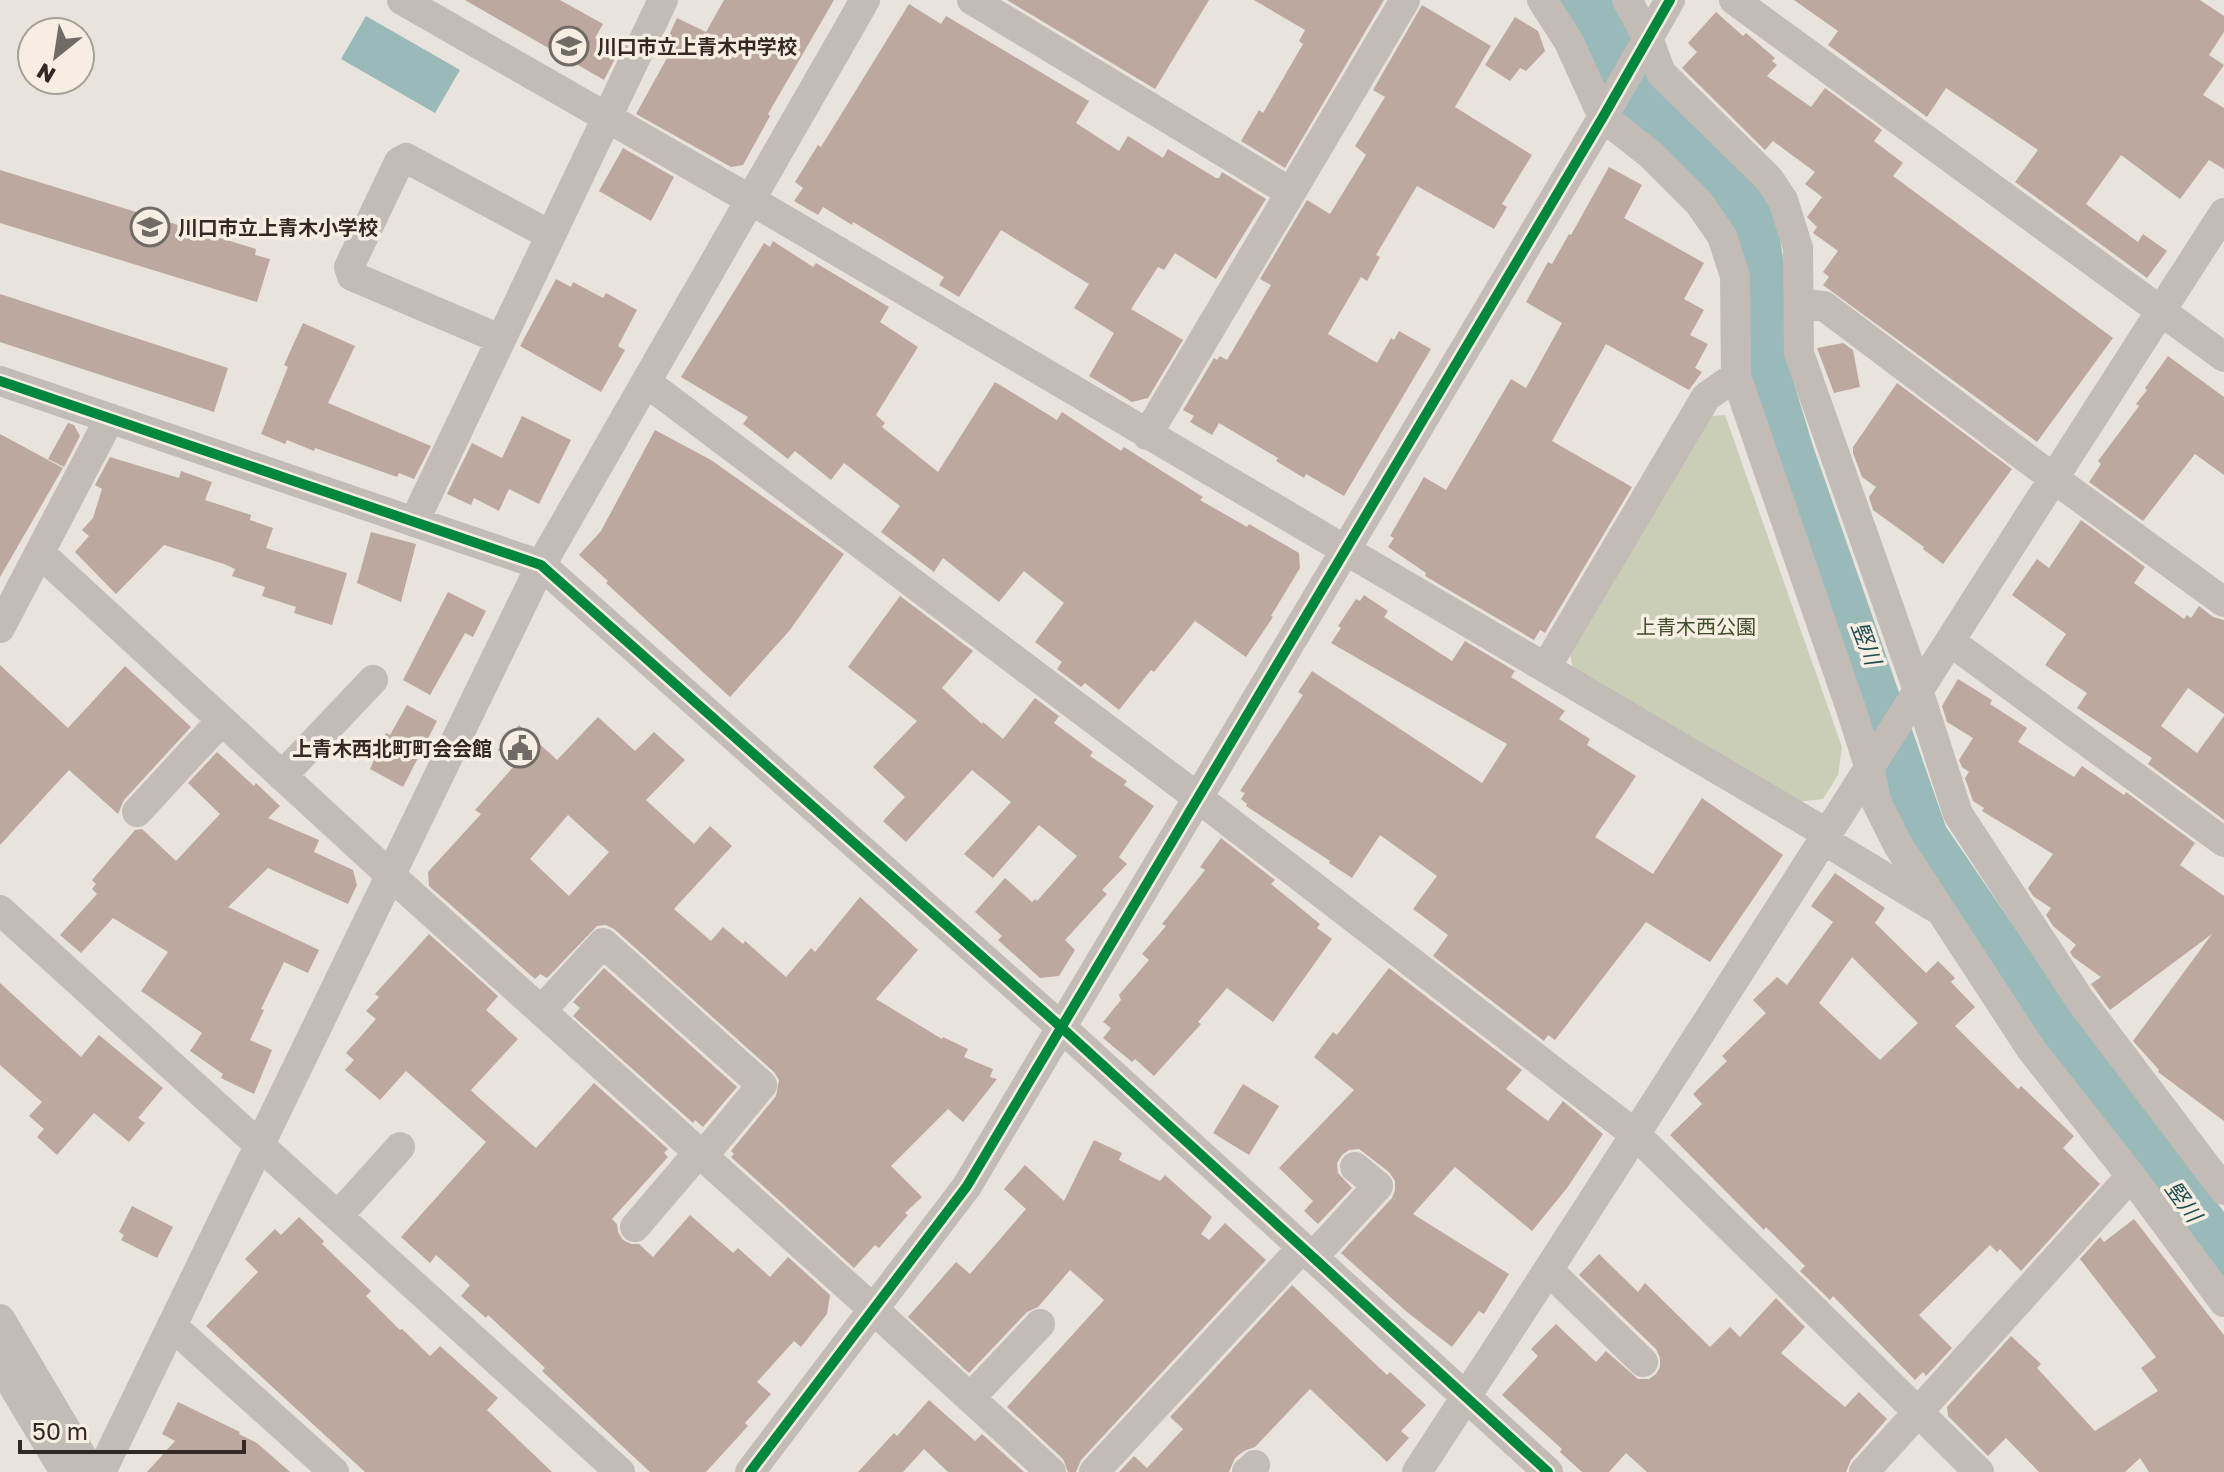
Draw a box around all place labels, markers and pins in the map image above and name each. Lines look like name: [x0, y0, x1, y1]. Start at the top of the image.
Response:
school or university icon: 川口市立上青木中学校: [548, 25, 590, 67]
place label: 川口市立上青木中学校: [597, 34, 797, 58]
school or university icon: 川口市立上青木小学校: [129, 206, 171, 248]
place label: 川口市立上青木小学校: [178, 215, 378, 239]
public building icon: 上青木西北町町会会館: [499, 727, 541, 769]
place label: 上青木西北町町会会館: [292, 736, 492, 760]

